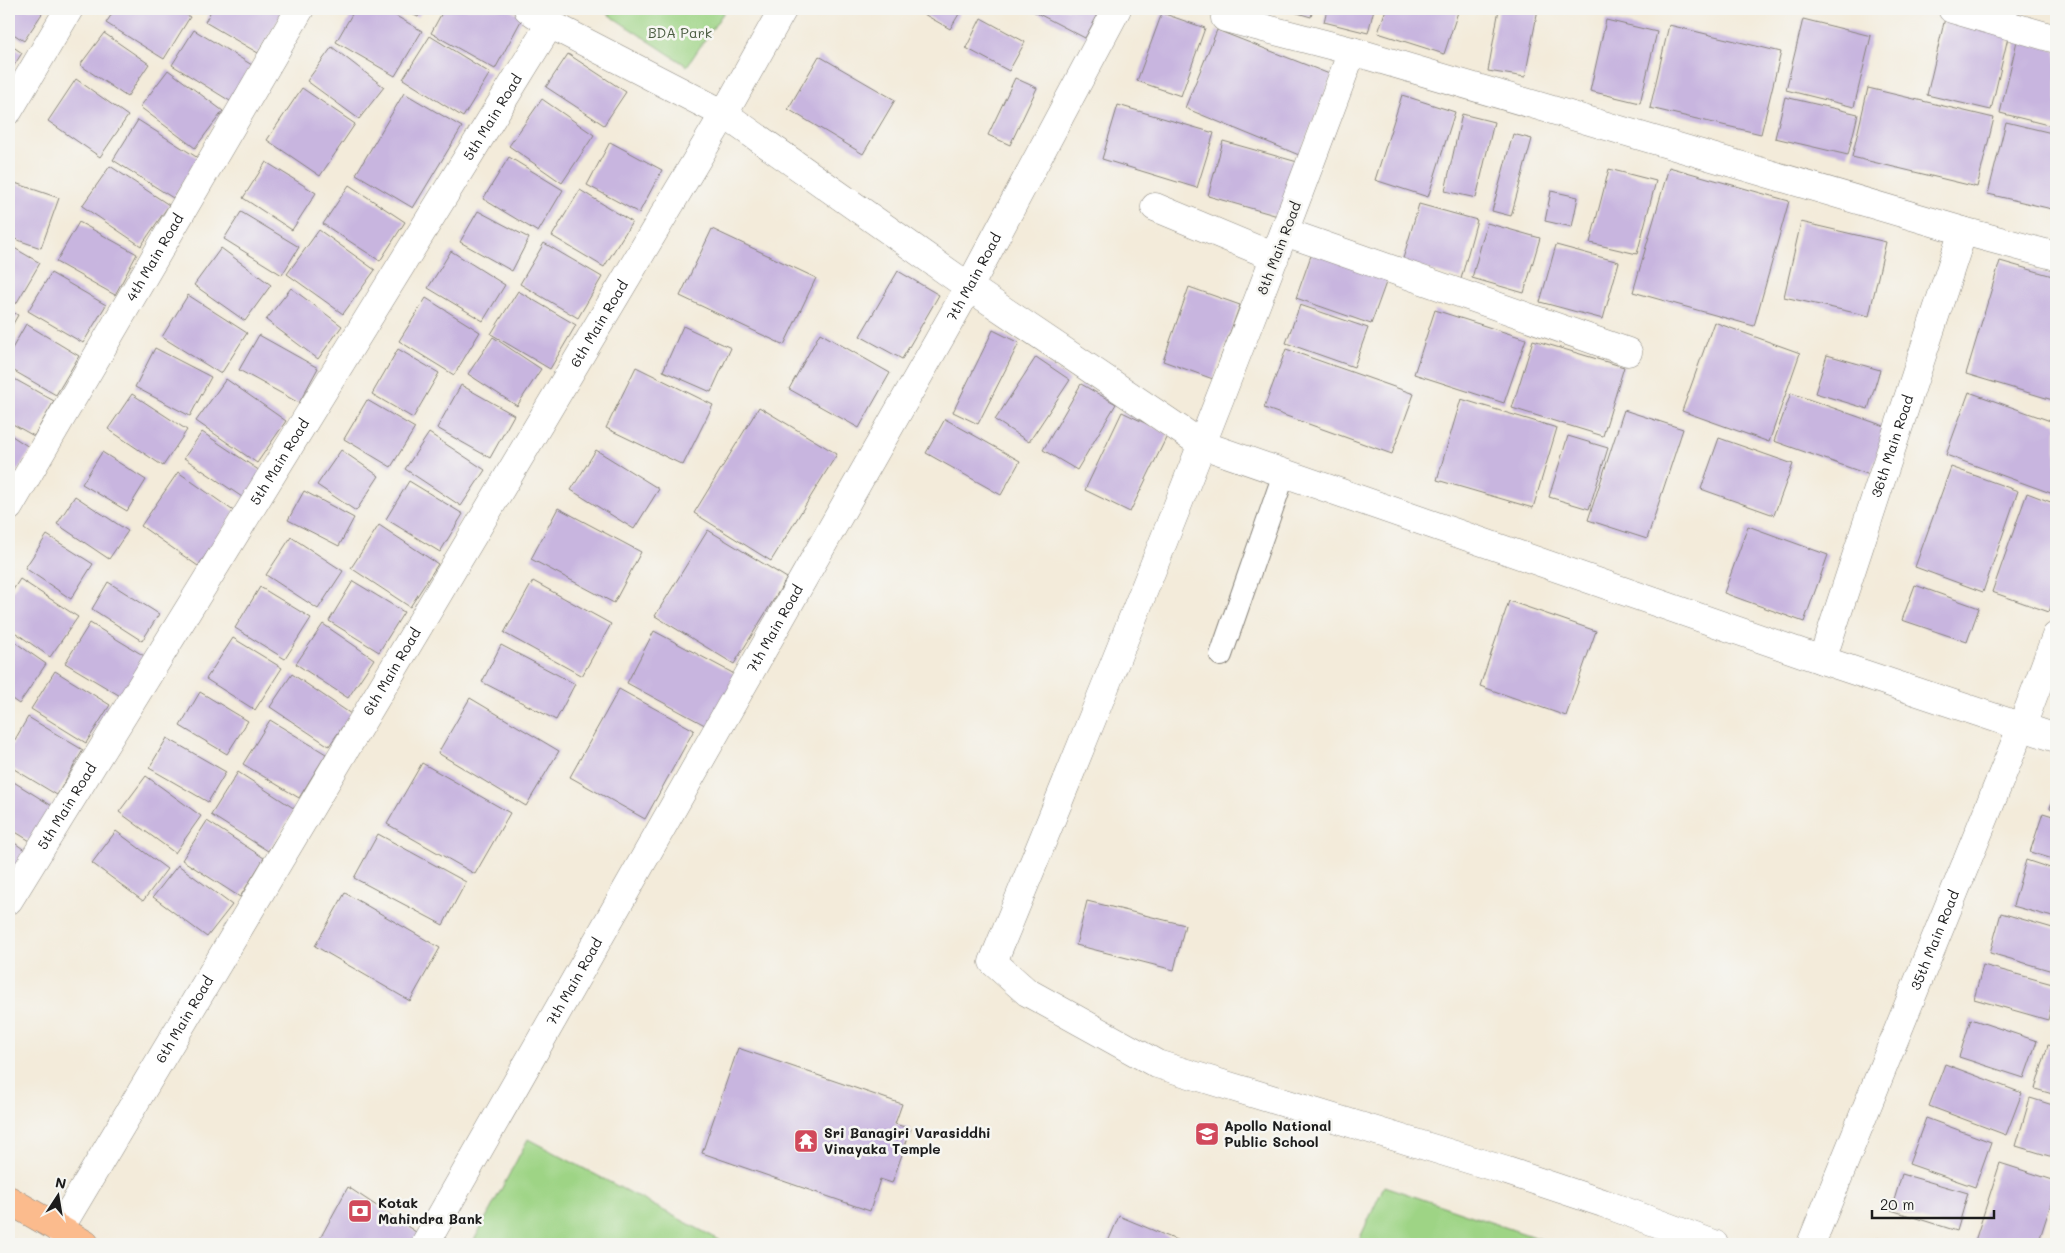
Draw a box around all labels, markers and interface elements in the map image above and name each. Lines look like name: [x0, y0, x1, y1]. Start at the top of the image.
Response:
park label: BDA Park: [648, 23, 712, 42]
street label: 5th Main Road: [458, 70, 526, 164]
street label: 8th Main Road: [1252, 198, 1305, 297]
street label: 4th Main Road: [121, 210, 187, 304]
street label: 7th Main Road: [942, 229, 1005, 324]
street label: 6th Main Road: [565, 276, 632, 371]
street label: 36th Main Road: [1866, 392, 1917, 500]
street label: 5th Main Road: [245, 415, 313, 508]
street label: 7th Main Road: [742, 581, 807, 675]
street label: 6th Main Road: [358, 624, 425, 718]
street label: 5th Main Road: [33, 759, 100, 853]
street label: 35th Main Road: [1905, 887, 1963, 993]
street label: 7th Main Road: [541, 934, 606, 1028]
street label: 6th Main Road: [151, 972, 217, 1066]
place label: Apollo National Public School: [1224, 1116, 1331, 1151]
school or university icon: Apollo National Public School: [1194, 1121, 1220, 1147]
place label: Sri Banagiri Varasiddhi Vinayaka Temple: [824, 1123, 991, 1158]
temple icon: Sri Banagiri Varasiddhi Vinayaka Temple: [793, 1128, 819, 1154]
north arrow: [32, 1170, 82, 1220]
text: N: [54, 1172, 68, 1193]
scale bar: [1872, 1188, 1995, 1220]
place label: Kotak Mahindra Bank: [378, 1193, 482, 1228]
text: 20 m: [1880, 1194, 1914, 1214]
bank icon: Kotak Mahindra Bank: [347, 1198, 373, 1224]

